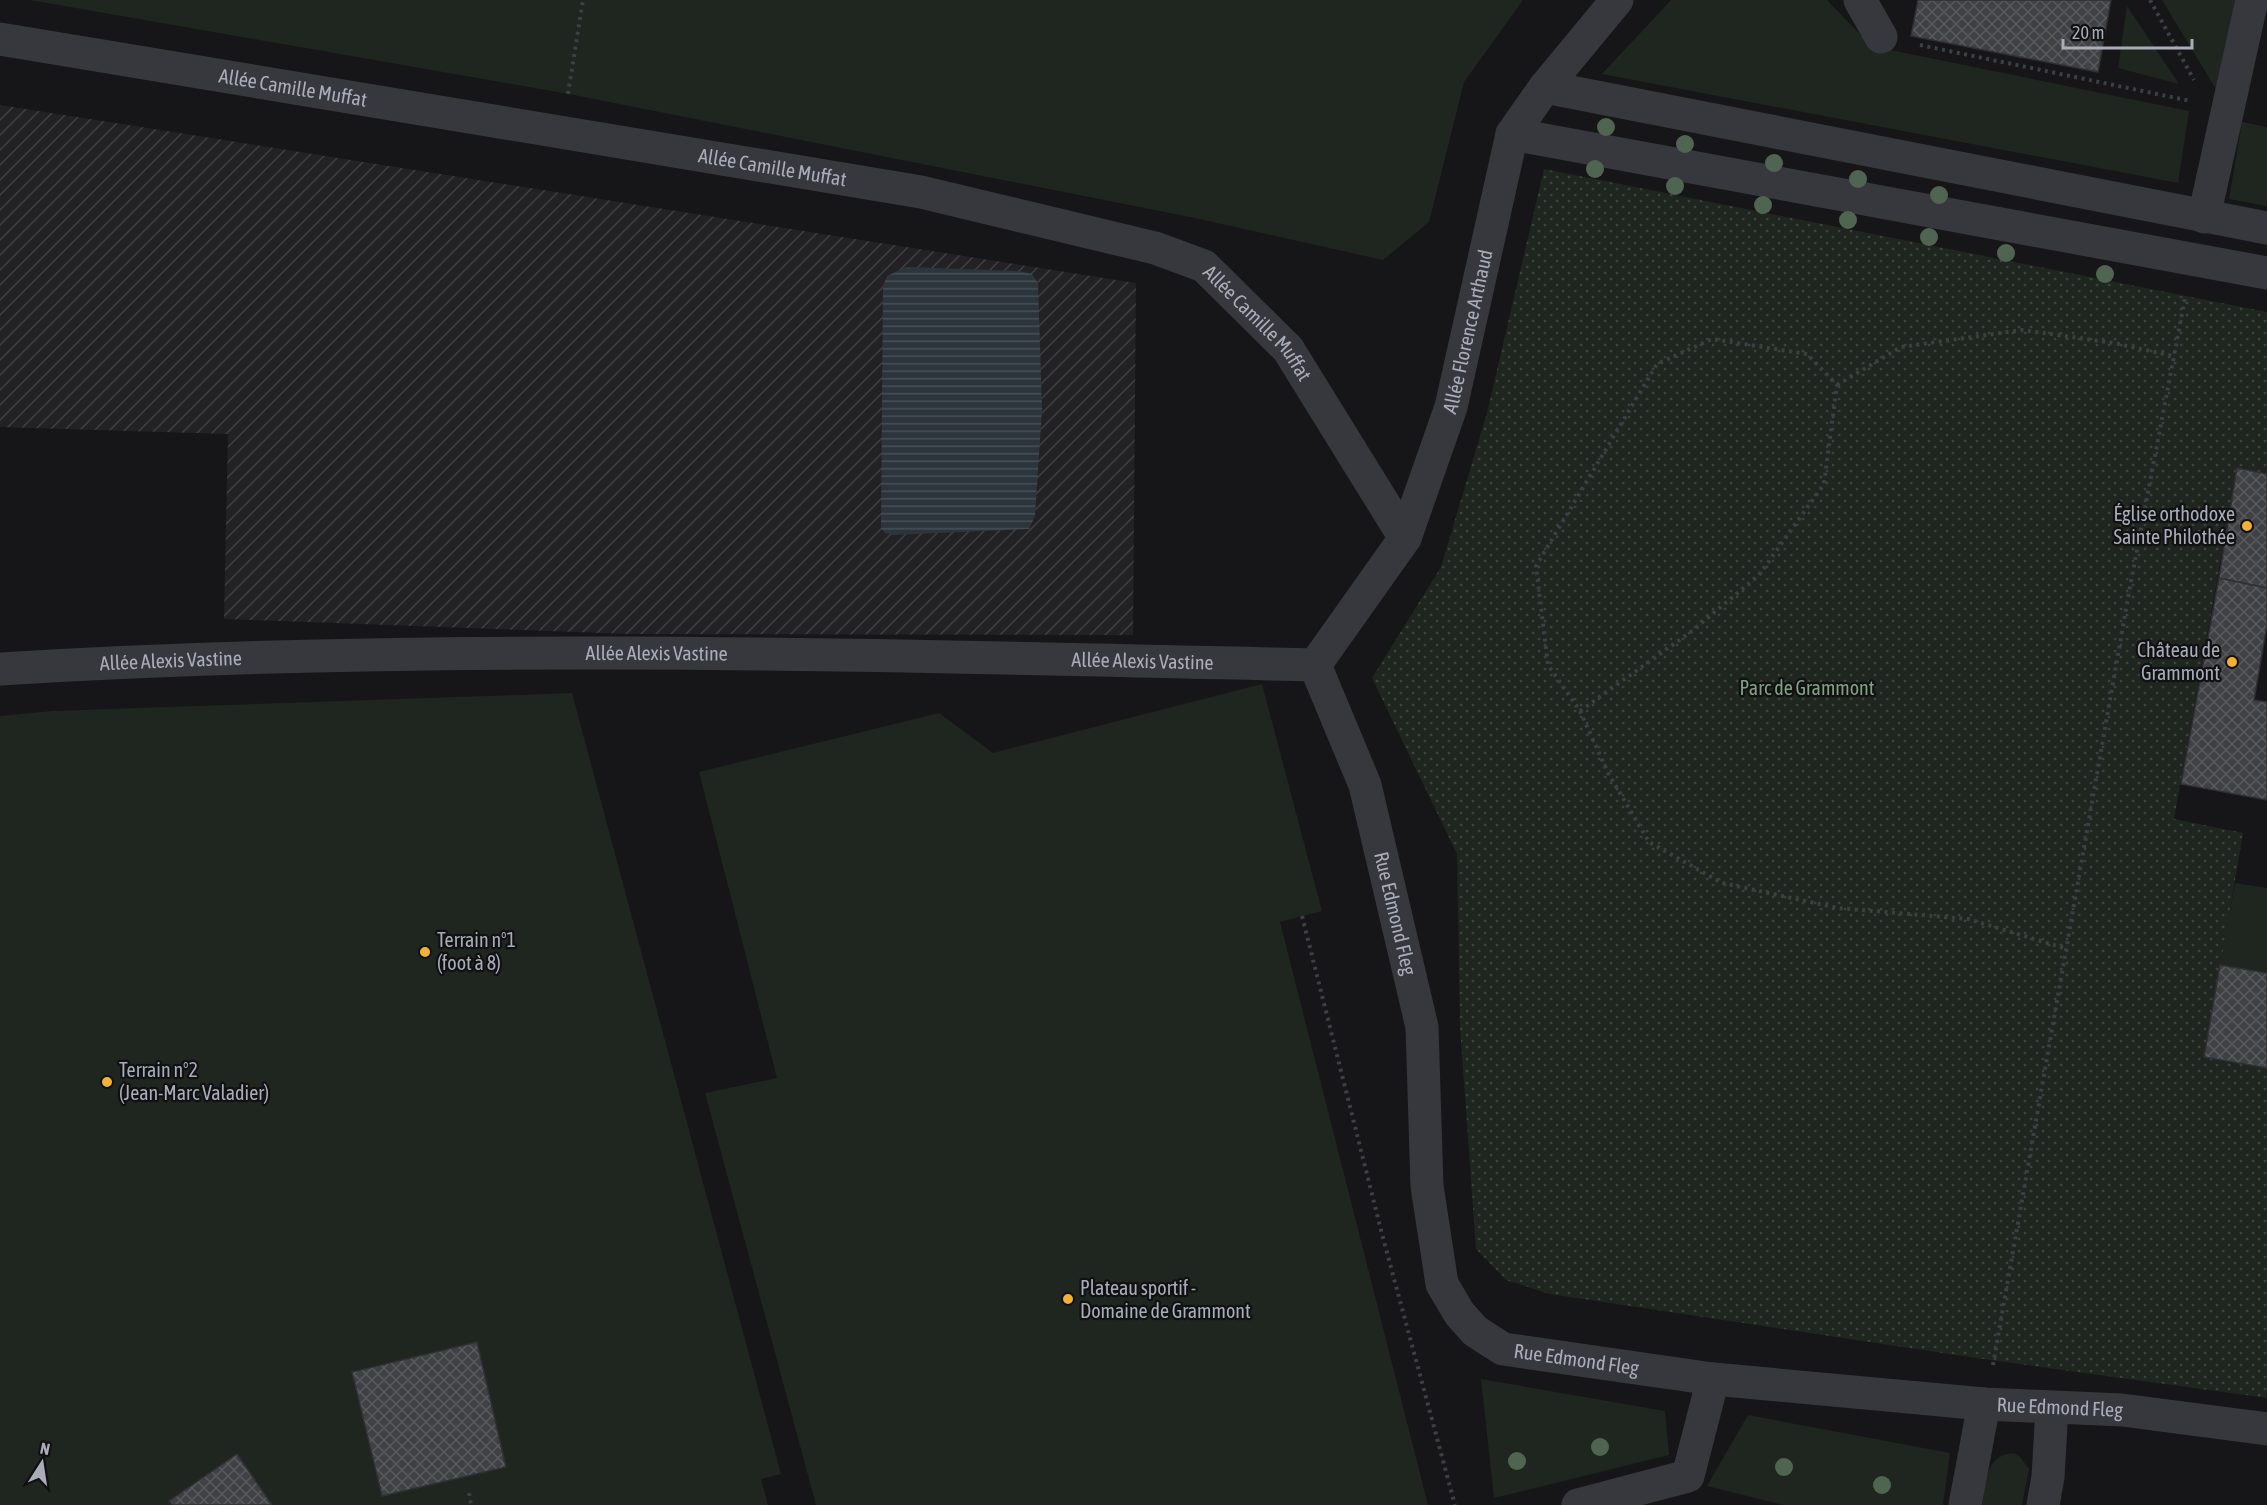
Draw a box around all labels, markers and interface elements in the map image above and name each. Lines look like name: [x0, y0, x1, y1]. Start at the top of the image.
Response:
scale bar: [2063, 12, 2192, 50]
text: 20 m: [2072, 22, 2104, 43]
street label: Allée Camille Muffat: [217, 64, 369, 111]
street label: Allée Camille Muffat: [697, 143, 848, 190]
street label: Allée Florence Arthaud: [1438, 247, 1497, 416]
street label: Allée Camille Muffat: [1199, 260, 1317, 385]
place label: Église orthodoxe Sainte Philothée: [2114, 502, 2235, 548]
marker: Église orthodoxe Sainte Philothée: [2240, 519, 2254, 533]
place label: Château de Grammont: [2137, 638, 2220, 684]
street label: Allée Alexis Vastine: [586, 641, 728, 665]
street label: Allée Alexis Vastine: [99, 646, 242, 675]
street label: Allée Alexis Vastine: [1071, 647, 1214, 674]
marker: Château de Grammont: [2225, 655, 2239, 669]
park label: Parc de Grammont: [1739, 676, 1875, 699]
street label: Rue Edmond Fleg: [1370, 849, 1421, 978]
place label: Terrain n°1 (foot à 8): [437, 928, 516, 974]
marker: Terrain n°1 (foot à 8): [418, 945, 432, 959]
place label: Terrain n°2 (Jean-Marc Valadier): [119, 1058, 269, 1104]
marker: Terrain n°2 (Jean-Marc Valadier): [100, 1075, 114, 1089]
place label: Plateau sportif - Domaine de Grammont: [1080, 1276, 1251, 1322]
marker: Plateau sportif - Domaine de Grammont: [1061, 1292, 1075, 1306]
street label: Rue Edmond Fleg: [1512, 1339, 1641, 1379]
street label: Rue Edmond Fleg: [1996, 1393, 2124, 1421]
north arrow: [12, 1433, 72, 1493]
text: N: [39, 1439, 52, 1458]

